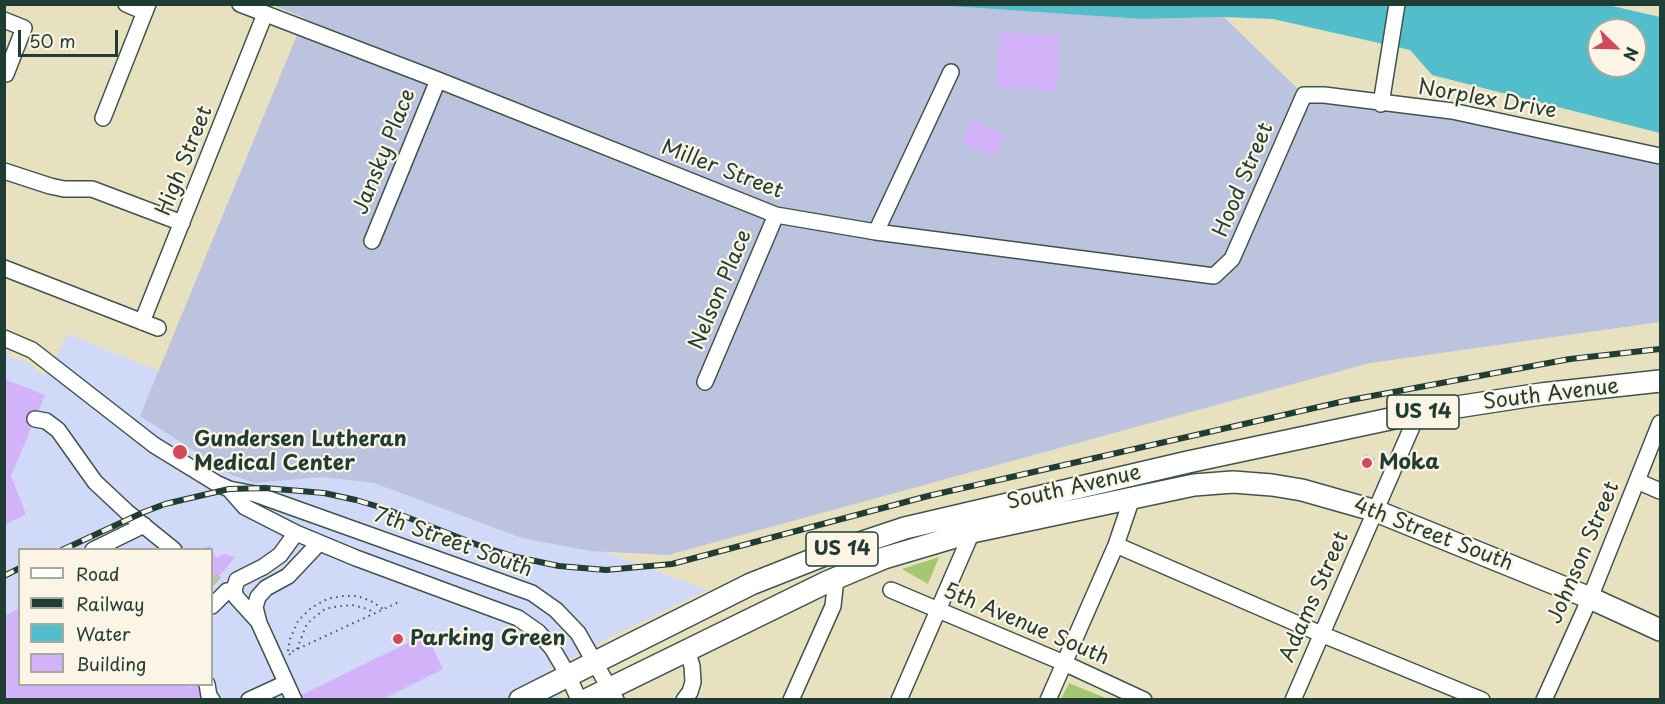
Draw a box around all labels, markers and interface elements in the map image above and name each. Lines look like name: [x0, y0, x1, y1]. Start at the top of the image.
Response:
scale bar: [21, 18, 122, 56]
north arrow: [1587, 18, 1647, 78]
text: 50 m: [29, 27, 76, 54]
text: N: [1618, 44, 1645, 65]
street label: Norplex Drive: [1416, 75, 1558, 125]
street label: Jansky Place: [348, 86, 422, 218]
street label: High Street: [152, 102, 218, 220]
street label: Hood Street: [1209, 119, 1279, 241]
street label: Miller Street: [658, 135, 786, 205]
street label: Nelson Place: [684, 226, 758, 354]
street label: South Avenue: [1482, 374, 1620, 416]
road number: US 14: [1387, 395, 1459, 429]
place label: Gundersen Lutheran Medical Center: [194, 427, 407, 477]
marker: Gundersen Lutheran Medical Center: [171, 443, 189, 461]
place label: Moka: [1379, 450, 1439, 476]
marker: Moka: [1360, 456, 1374, 470]
street label: South Avenue: [1005, 460, 1143, 516]
street label: Johnson Street: [1543, 478, 1625, 628]
street label: 4th Street South: [1350, 493, 1516, 577]
street label: 7th Street South: [370, 503, 536, 583]
street label: Adams Street: [1275, 528, 1355, 666]
road number: US 14: [806, 532, 878, 566]
legend: [18, 548, 213, 686]
text: Road: [76, 560, 120, 587]
street label: 5th Avenue South: [939, 579, 1113, 671]
text: Railway: [76, 590, 144, 617]
text: Water: [76, 620, 130, 647]
place label: Parking Green: [410, 626, 566, 652]
marker: Parking Green: [391, 632, 405, 646]
text: Building: [76, 650, 146, 677]

